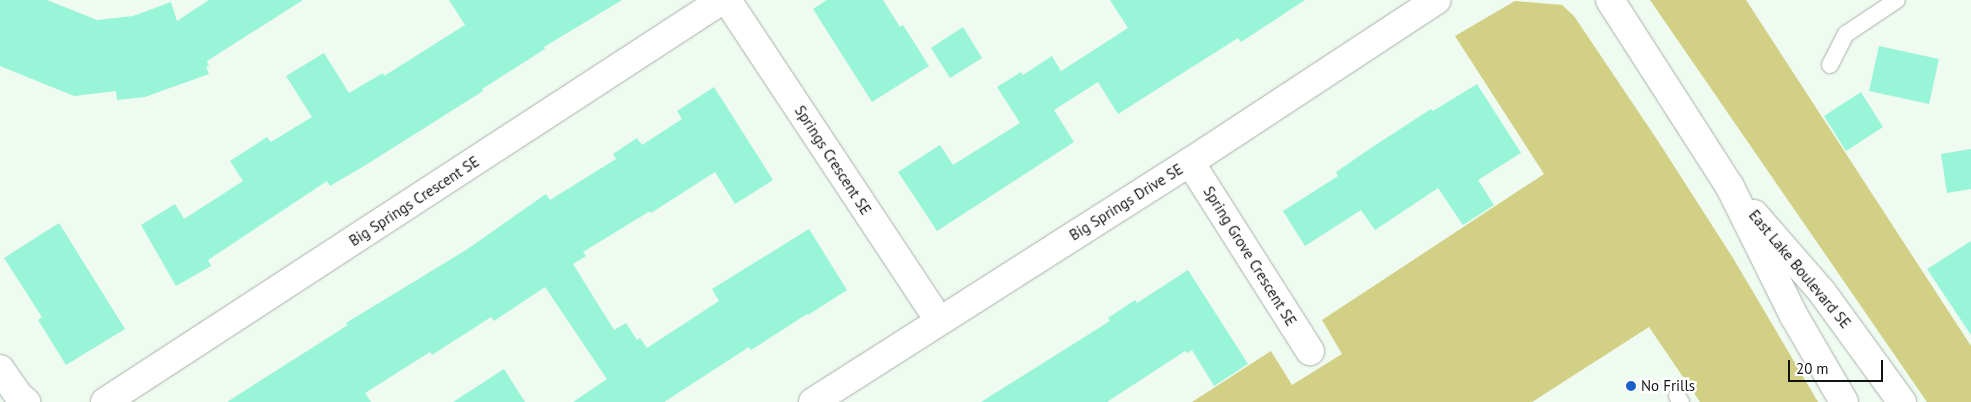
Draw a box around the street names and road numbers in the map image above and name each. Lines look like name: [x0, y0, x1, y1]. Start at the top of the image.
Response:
street label: Springs Crescent SE: [791, 102, 875, 218]
street label: Big Springs Crescent SE: [346, 152, 482, 250]
street label: Big Springs Drive SE: [1066, 160, 1186, 244]
street label: Spring Grove Crescent SE: [1200, 183, 1300, 329]
street label: East Lake Boulevard SE: [1745, 206, 1855, 332]

